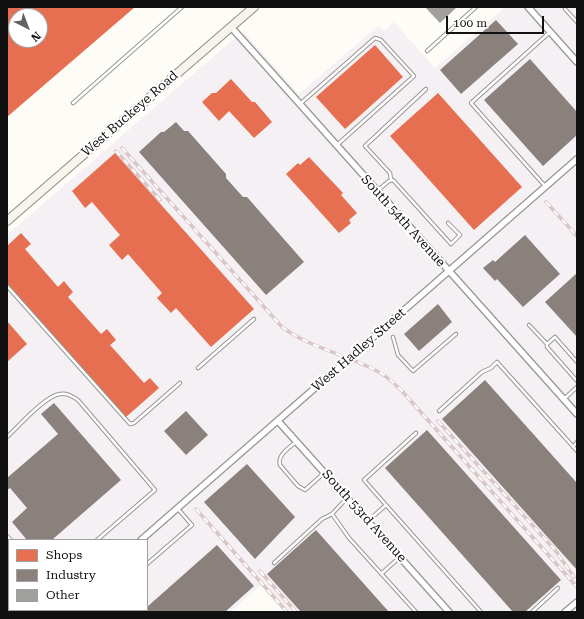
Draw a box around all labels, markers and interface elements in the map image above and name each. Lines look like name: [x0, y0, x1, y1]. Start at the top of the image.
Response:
north arrow: [8, 8, 48, 48]
scale bar: [448, 8, 546, 34]
text: 100 m: [453, 16, 487, 30]
text: N: [28, 29, 43, 44]
street label: West Buckeye Road: [79, 68, 181, 160]
street label: South 54th Avenue: [358, 172, 448, 270]
street label: West Hadley Street: [309, 305, 409, 395]
street label: South 53rd Avenue: [318, 467, 410, 565]
legend: [8, 539, 148, 611]
text: Shops: [46, 548, 82, 562]
text: Industry: [46, 568, 96, 582]
text: Other: [46, 588, 79, 602]

